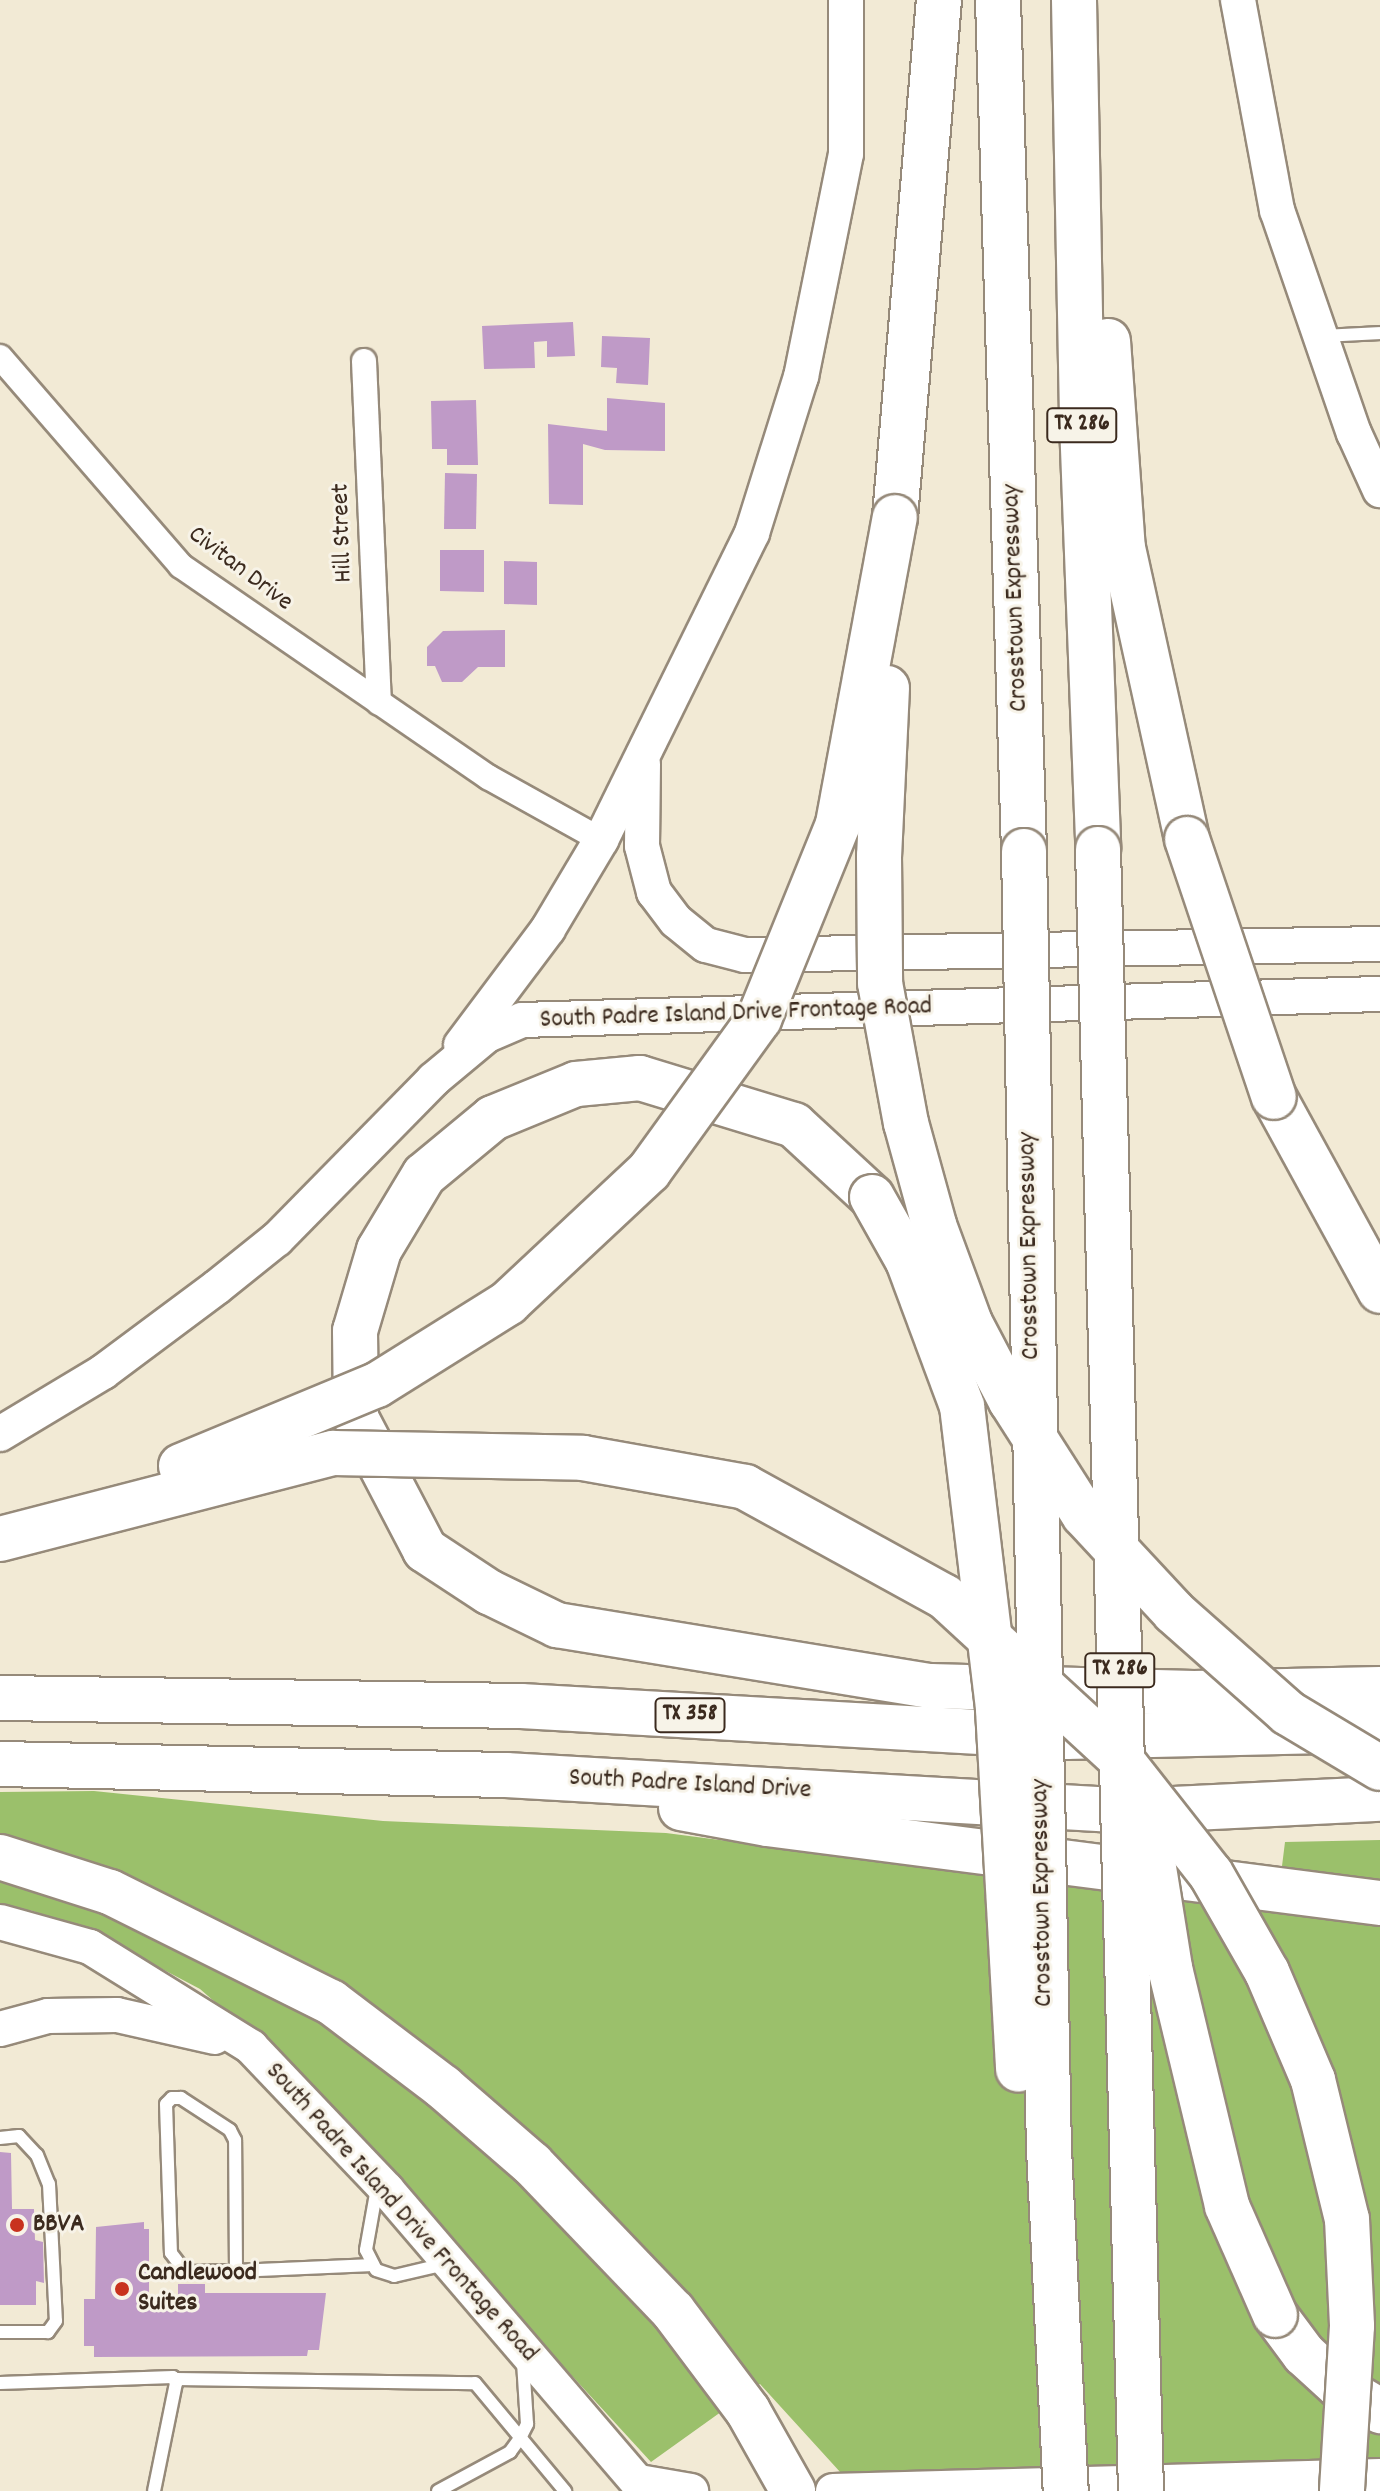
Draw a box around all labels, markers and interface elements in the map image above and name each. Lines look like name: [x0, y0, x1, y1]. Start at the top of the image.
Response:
road number: TX 286: [1046, 405, 1118, 445]
street label: Hill Street: [326, 483, 360, 583]
street label: Crosstown Expressway: [996, 484, 1036, 712]
street label: Civitan Drive: [181, 520, 299, 618]
street label: South Padre Island Drive Frontage Road: [539, 992, 933, 1036]
street label: Crosstown Expressway: [1012, 1132, 1048, 1360]
road number: TX 286: [1084, 1650, 1156, 1690]
road number: TX 358: [654, 1695, 726, 1735]
street label: South Padre Island Drive: [568, 1763, 812, 1807]
street label: Crosstown Expressway: [1025, 1779, 1061, 2007]
street label: South Padre Island Drive Frontage Road: [258, 2057, 544, 2369]
place label: BBVA: [33, 2209, 84, 2241]
marker: BBVA: [8, 2216, 26, 2234]
place label: Candlewood Suites: [138, 2258, 257, 2320]
marker: Candlewood Suites: [113, 2280, 131, 2298]

